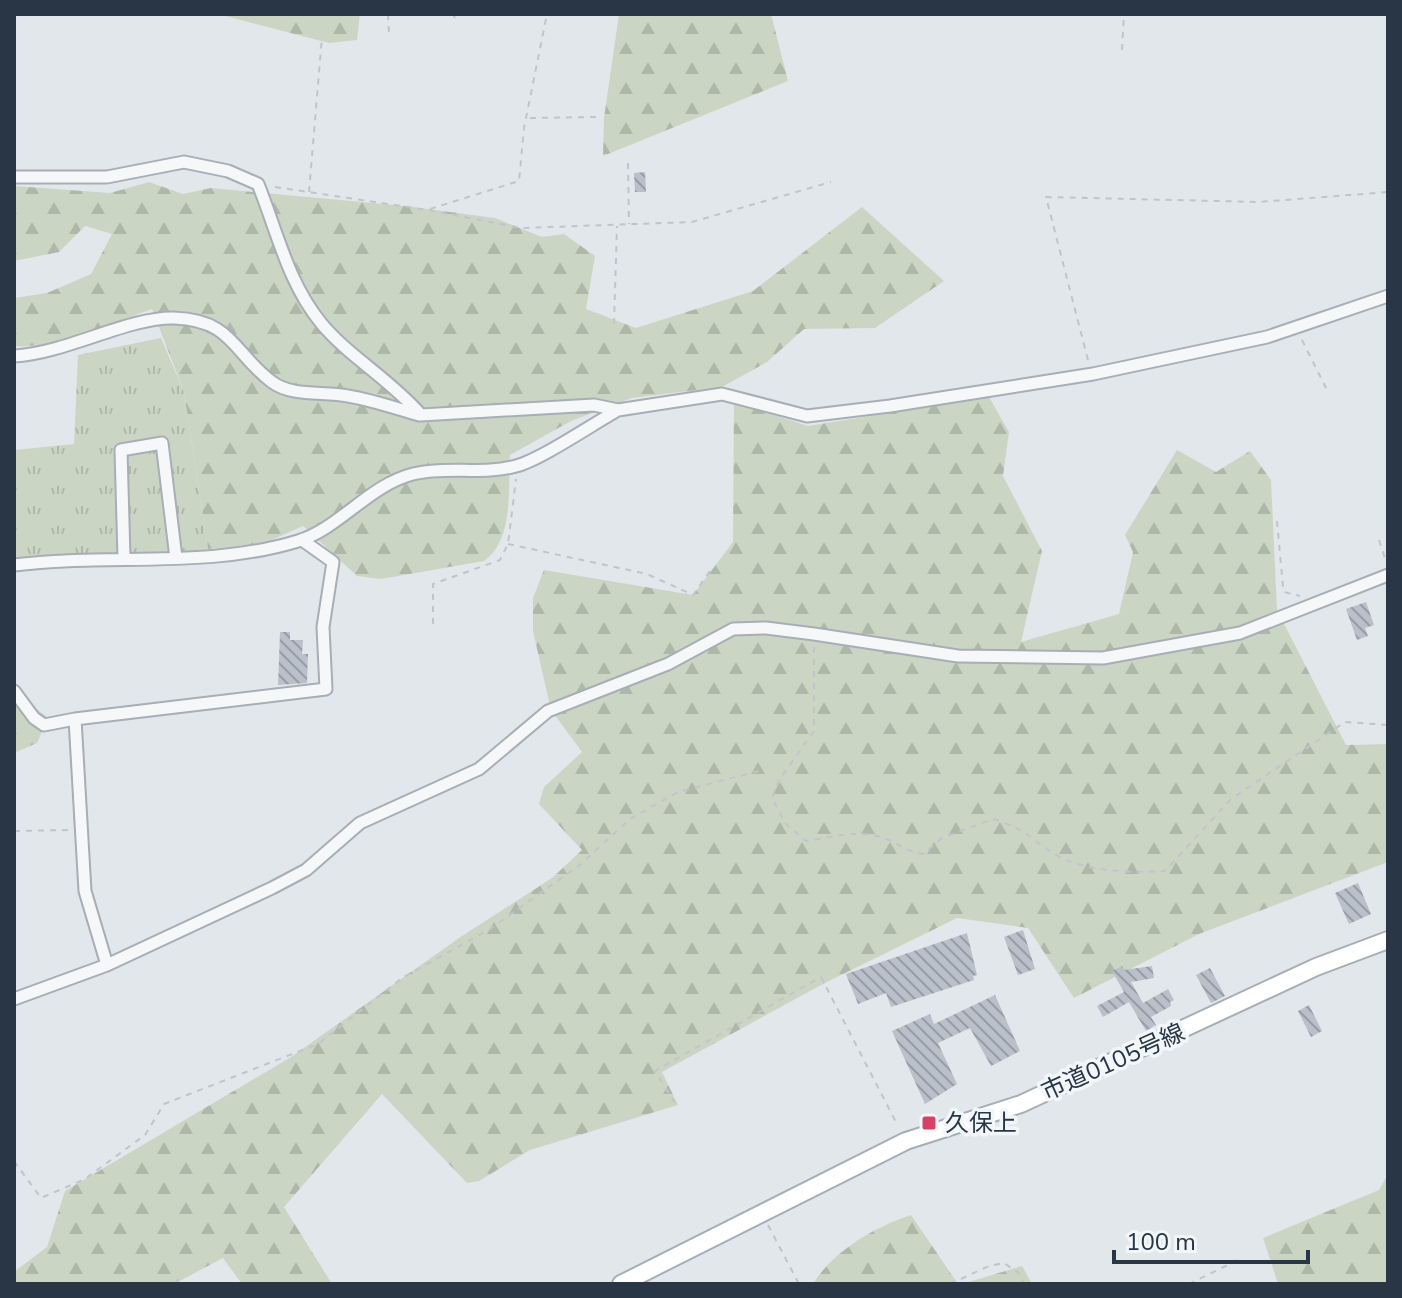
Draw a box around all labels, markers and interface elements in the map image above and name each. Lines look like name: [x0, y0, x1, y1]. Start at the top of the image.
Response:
street label: 市道0105号線: [1036, 1016, 1190, 1108]
place label: 久保上: [945, 1107, 1017, 1139]
marker: 久保上: [920, 1114, 938, 1132]
scale bar: [1114, 1214, 1308, 1264]
text: 100 m: [1126, 1226, 1196, 1258]

